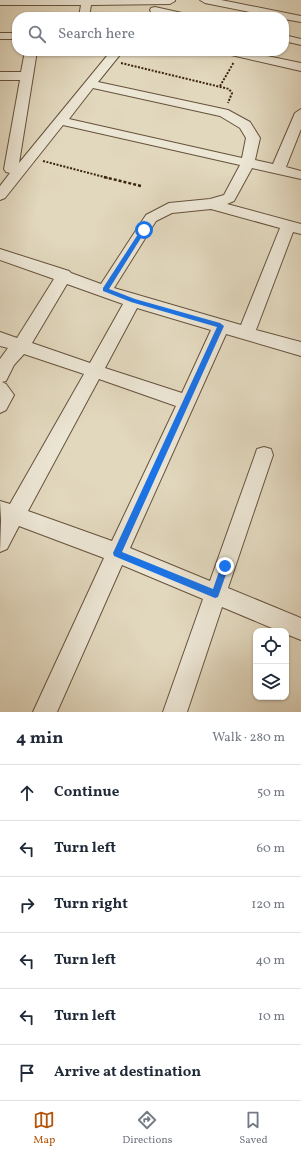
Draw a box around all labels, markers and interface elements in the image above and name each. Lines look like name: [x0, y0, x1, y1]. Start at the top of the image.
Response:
search box: [12, 12, 289, 56]
icon: search: [26, 23, 48, 45]
text: Search here: [58, 24, 135, 45]
route start: [135, 221, 153, 239]
route end: [216, 557, 234, 575]
map controls: [253, 628, 289, 700]
button: locate: [253, 628, 289, 664]
button: layers: [253, 664, 289, 700]
text: 4 min: [16, 727, 63, 750]
text: Walk · 280 m: [212, 729, 285, 747]
icon: ahead: [16, 782, 38, 804]
text: Continue: [54, 782, 119, 803]
text: 50 m: [257, 784, 285, 802]
icon: left: [16, 838, 38, 860]
text: Turn left: [54, 838, 116, 859]
text: 60 m: [257, 840, 285, 858]
icon: right: [16, 894, 38, 916]
text: Turn right: [54, 894, 128, 915]
text: 120 m: [251, 896, 285, 914]
icon: left: [16, 950, 38, 972]
text: Turn left: [54, 950, 116, 971]
text: 40 m: [256, 952, 285, 970]
icon: left: [16, 1006, 38, 1028]
text: Turn left: [54, 1006, 116, 1027]
text: 10 m: [258, 1008, 285, 1026]
icon: arrive: [16, 1062, 38, 1084]
text: Arrive at destination: [54, 1062, 201, 1083]
tab: Map: [33, 1109, 55, 1148]
tab: Directions: [122, 1109, 173, 1148]
tab: Saved: [239, 1109, 268, 1148]

